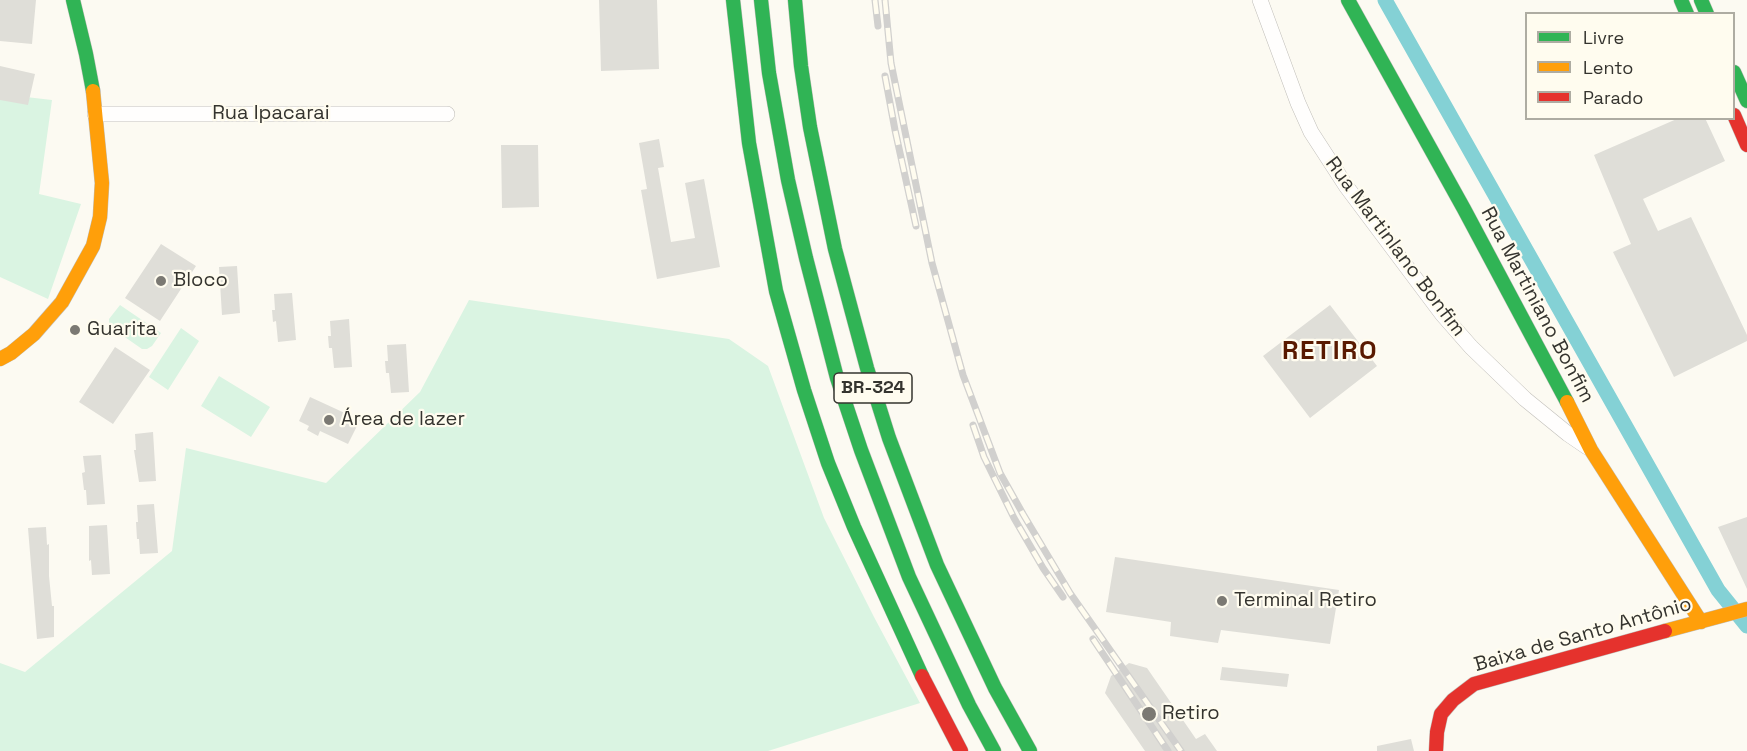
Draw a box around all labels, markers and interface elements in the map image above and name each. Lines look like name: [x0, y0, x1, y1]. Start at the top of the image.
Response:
legend: [1525, 12, 1735, 120]
text: Livre: [1583, 26, 1624, 49]
text: Lento: [1583, 56, 1633, 79]
text: Parado: [1583, 86, 1643, 109]
street label: Rua Ipacarai: [212, 102, 330, 126]
street label: Rua Martinlano Bonfim: [1320, 153, 1470, 341]
street label: Rua Martiniano Bonfim: [1475, 203, 1599, 407]
place label: Bloco: [173, 269, 228, 293]
marker: Bloco: [154, 274, 168, 288]
place label: Guarita: [87, 318, 157, 342]
marker: Guarita: [68, 323, 82, 337]
district label: RETIRO: [1282, 336, 1378, 368]
road number: BR-324: [834, 373, 912, 403]
place label: Área de lazer: [341, 408, 465, 432]
marker: Área de lazer: [322, 413, 336, 427]
place label: Terminal Retiro: [1234, 589, 1377, 613]
street label: Baixa de Santo Antônio: [1471, 592, 1695, 678]
marker: Terminal Retiro: [1215, 594, 1229, 608]
place label: Retiro: [1162, 702, 1220, 726]
marker: Retiro: [1140, 705, 1158, 723]

